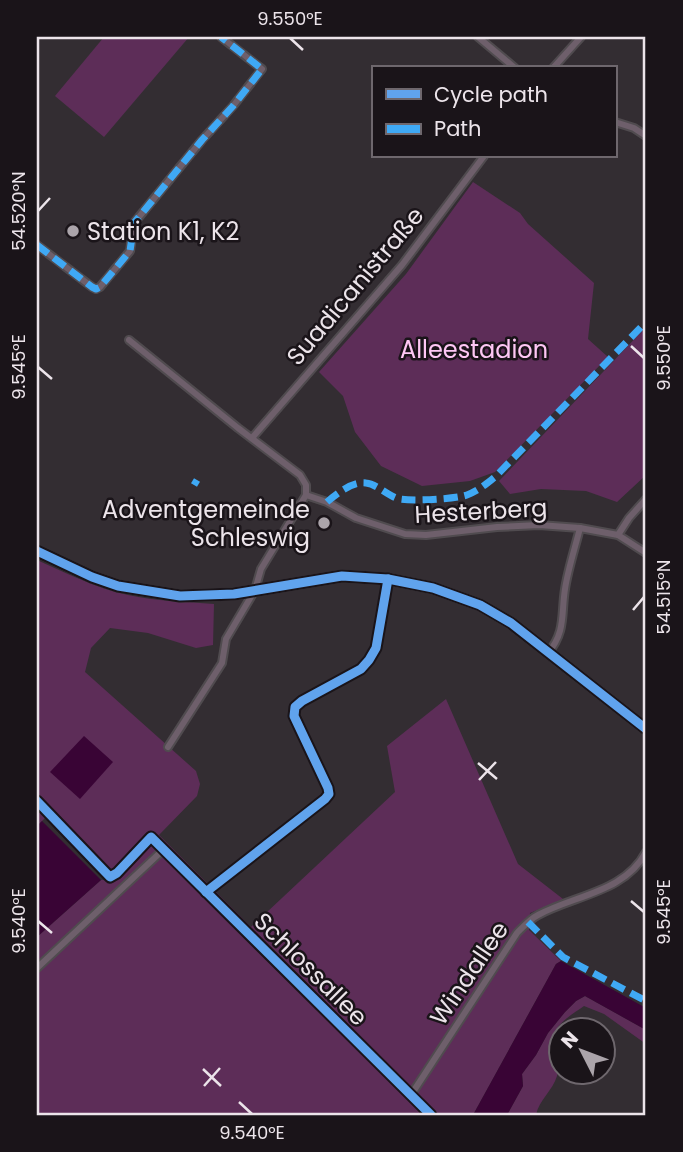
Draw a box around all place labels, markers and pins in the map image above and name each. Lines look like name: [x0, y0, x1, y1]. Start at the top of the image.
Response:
place label: Station K1, K2: [87, 215, 239, 248]
marker: Station K1, K2: [65, 223, 81, 239]
place label: Adventgemeinde Schleswig: [102, 493, 310, 554]
marker: Adventgemeinde Schleswig: [316, 515, 332, 531]

